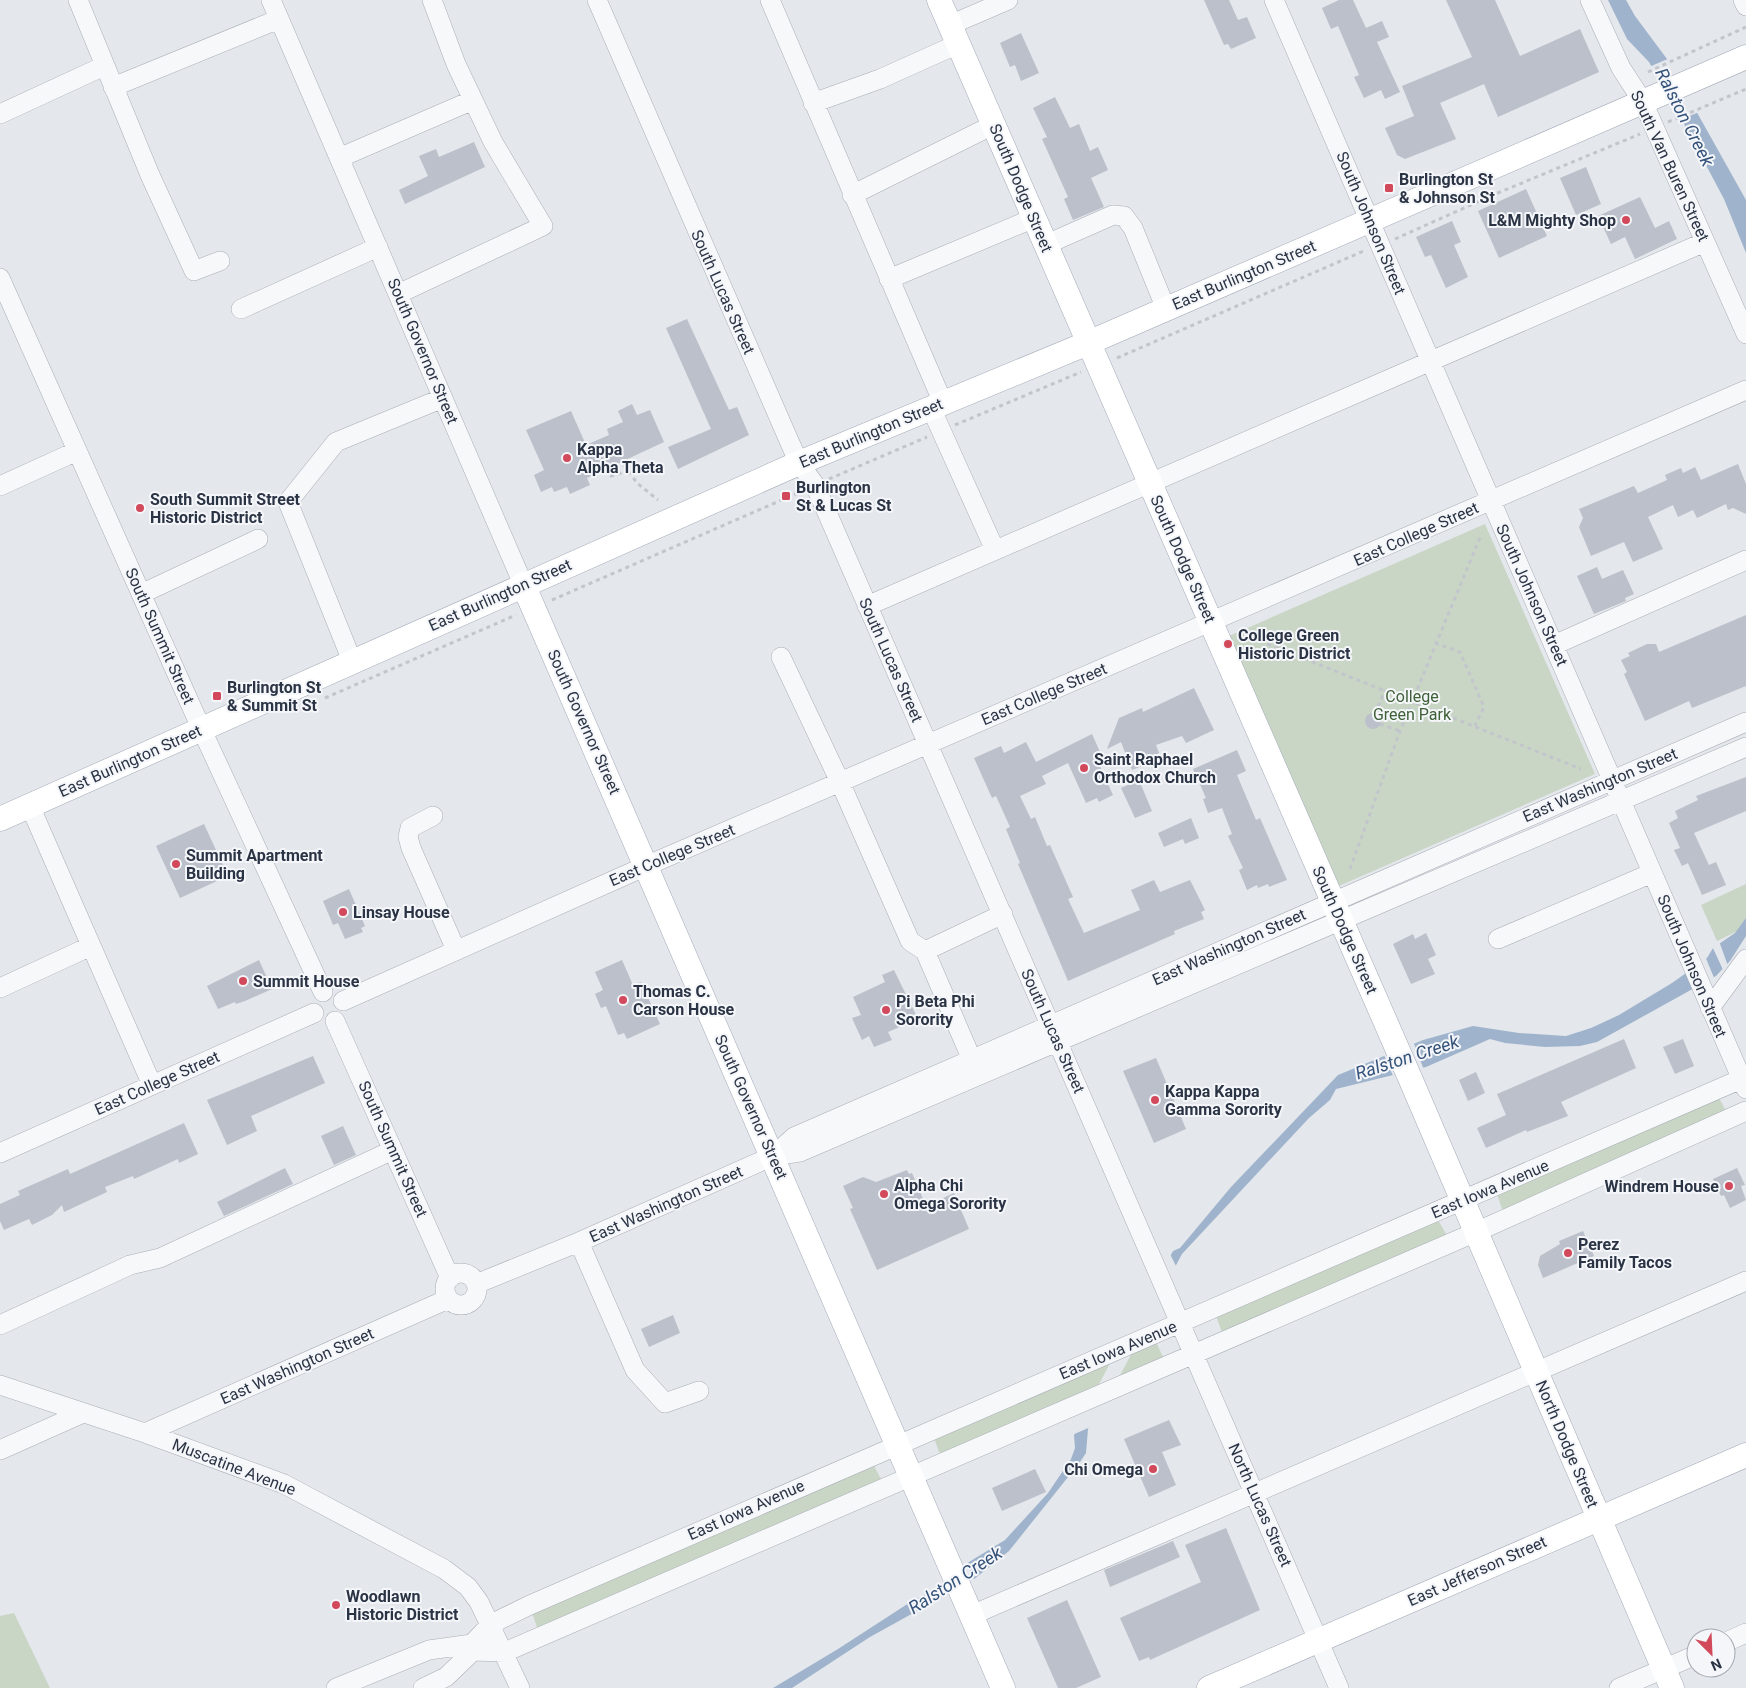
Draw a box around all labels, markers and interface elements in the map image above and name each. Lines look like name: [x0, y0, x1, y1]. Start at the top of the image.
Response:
water label: Ralston Creek: [1651, 64, 1719, 171]
street label: South Van Buren Street: [1627, 88, 1713, 244]
street label: South Dodge Street: [985, 121, 1057, 255]
street label: South Johnson Street: [1332, 149, 1410, 297]
place label: Burlington St & Johnson St: [1399, 170, 1495, 207]
marker: Burlington St & Johnson St: [1383, 182, 1395, 194]
place label: L&M Mighty Shop: [1488, 211, 1616, 230]
marker: L&M Mighty Shop: [1620, 214, 1632, 226]
street label: South Lucas Street: [687, 227, 759, 357]
street label: East Burlington Street: [1169, 236, 1319, 314]
street label: South Governor Street: [384, 275, 462, 427]
street label: East Burlington Street: [796, 394, 946, 472]
place label: Kappa Alpha Theta: [577, 440, 664, 477]
marker: Kappa Alpha Theta: [561, 452, 573, 464]
place label: Burlington St & Lucas St: [796, 478, 892, 515]
place label: South Summit Street Historic District: [150, 490, 301, 527]
marker: Burlington St & Lucas St: [780, 490, 792, 502]
street label: South Dodge Street: [1146, 492, 1220, 626]
street label: East College Street: [1351, 498, 1481, 570]
marker: South Summit Street Historic District: [134, 502, 146, 514]
street label: South Johnson Street: [1492, 521, 1572, 669]
street label: East Burlington Street: [426, 555, 574, 635]
street label: South Summit Street: [121, 565, 199, 707]
street label: South Lucas Street: [855, 595, 927, 725]
place label: College Green Historic District: [1238, 626, 1351, 663]
marker: College Green Historic District: [1222, 638, 1234, 650]
street label: South Governor Street: [543, 647, 625, 797]
street label: East College Street: [978, 659, 1110, 729]
place label: Burlington St & Summit St: [227, 678, 322, 715]
park label: College Green Park: [1373, 687, 1452, 724]
marker: Burlington St & Summit St: [211, 690, 223, 702]
street label: East Burlington Street: [56, 721, 204, 801]
street label: East Washington Street: [1520, 744, 1680, 826]
place label: Saint Raphael Orthodox Church: [1094, 750, 1216, 787]
marker: Saint Raphael Orthodox Church: [1078, 762, 1090, 774]
street label: East College Street: [606, 820, 738, 890]
place label: Summit Apartment Building: [186, 846, 323, 883]
marker: Summit Apartment Building: [170, 858, 182, 870]
street label: South Dodge Street: [1308, 863, 1382, 997]
street label: South Johnson Street: [1653, 892, 1731, 1040]
place label: Linsay House: [353, 903, 450, 922]
street label: East Washington Street: [1149, 905, 1309, 989]
marker: Linsay House: [337, 906, 349, 918]
street label: South Lucas Street: [1017, 966, 1089, 1096]
place label: Summit House: [253, 972, 360, 991]
marker: Summit House: [237, 975, 249, 987]
place label: Thomas C. Carson House: [633, 982, 735, 1019]
place label: Pi Beta Phi Sorority: [896, 992, 975, 1029]
marker: Thomas C. Carson House: [617, 994, 629, 1006]
marker: Pi Beta Phi Sorority: [880, 1004, 892, 1016]
water label: Ralston Creek: [1353, 1030, 1462, 1084]
street label: South Governor Street: [710, 1032, 792, 1182]
street label: East College Street: [92, 1047, 222, 1119]
street label: South Summit Street: [354, 1078, 432, 1220]
place label: Kappa Kappa Gamma Sorority: [1165, 1082, 1283, 1119]
marker: Kappa Kappa Gamma Sorority: [1149, 1094, 1161, 1106]
street label: East Iowa Avenue: [1428, 1156, 1552, 1222]
street label: East Washington Street: [586, 1162, 746, 1246]
place label: Alpha Chi Omega Sorority: [894, 1176, 1007, 1213]
place label: Windrem House: [1604, 1177, 1719, 1196]
marker: Windrem House: [1723, 1180, 1735, 1192]
marker: Alpha Chi Omega Sorority: [878, 1188, 890, 1200]
place label: Perez Family Tacos: [1578, 1235, 1672, 1272]
marker: Perez Family Tacos: [1562, 1247, 1574, 1259]
street label: East Iowa Avenue: [1056, 1317, 1180, 1383]
street label: East Washington Street: [217, 1324, 377, 1408]
street label: North Dodge Street: [1532, 1377, 1602, 1511]
street label: Muscatine Avenue: [170, 1435, 298, 1499]
street label: North Lucas Street: [1224, 1440, 1296, 1570]
place label: Chi Omega: [1064, 1460, 1143, 1479]
marker: Chi Omega: [1147, 1463, 1159, 1475]
street label: East Iowa Avenue: [685, 1476, 807, 1544]
street label: East Jefferson Street: [1405, 1532, 1549, 1610]
water label: Ralston Creek: [904, 1541, 1007, 1618]
place label: Woodlawn Historic District: [346, 1587, 459, 1624]
marker: Woodlawn Historic District: [330, 1599, 342, 1611]
north arrow: [1686, 1628, 1736, 1678]
text: N: [1709, 1656, 1724, 1674]

